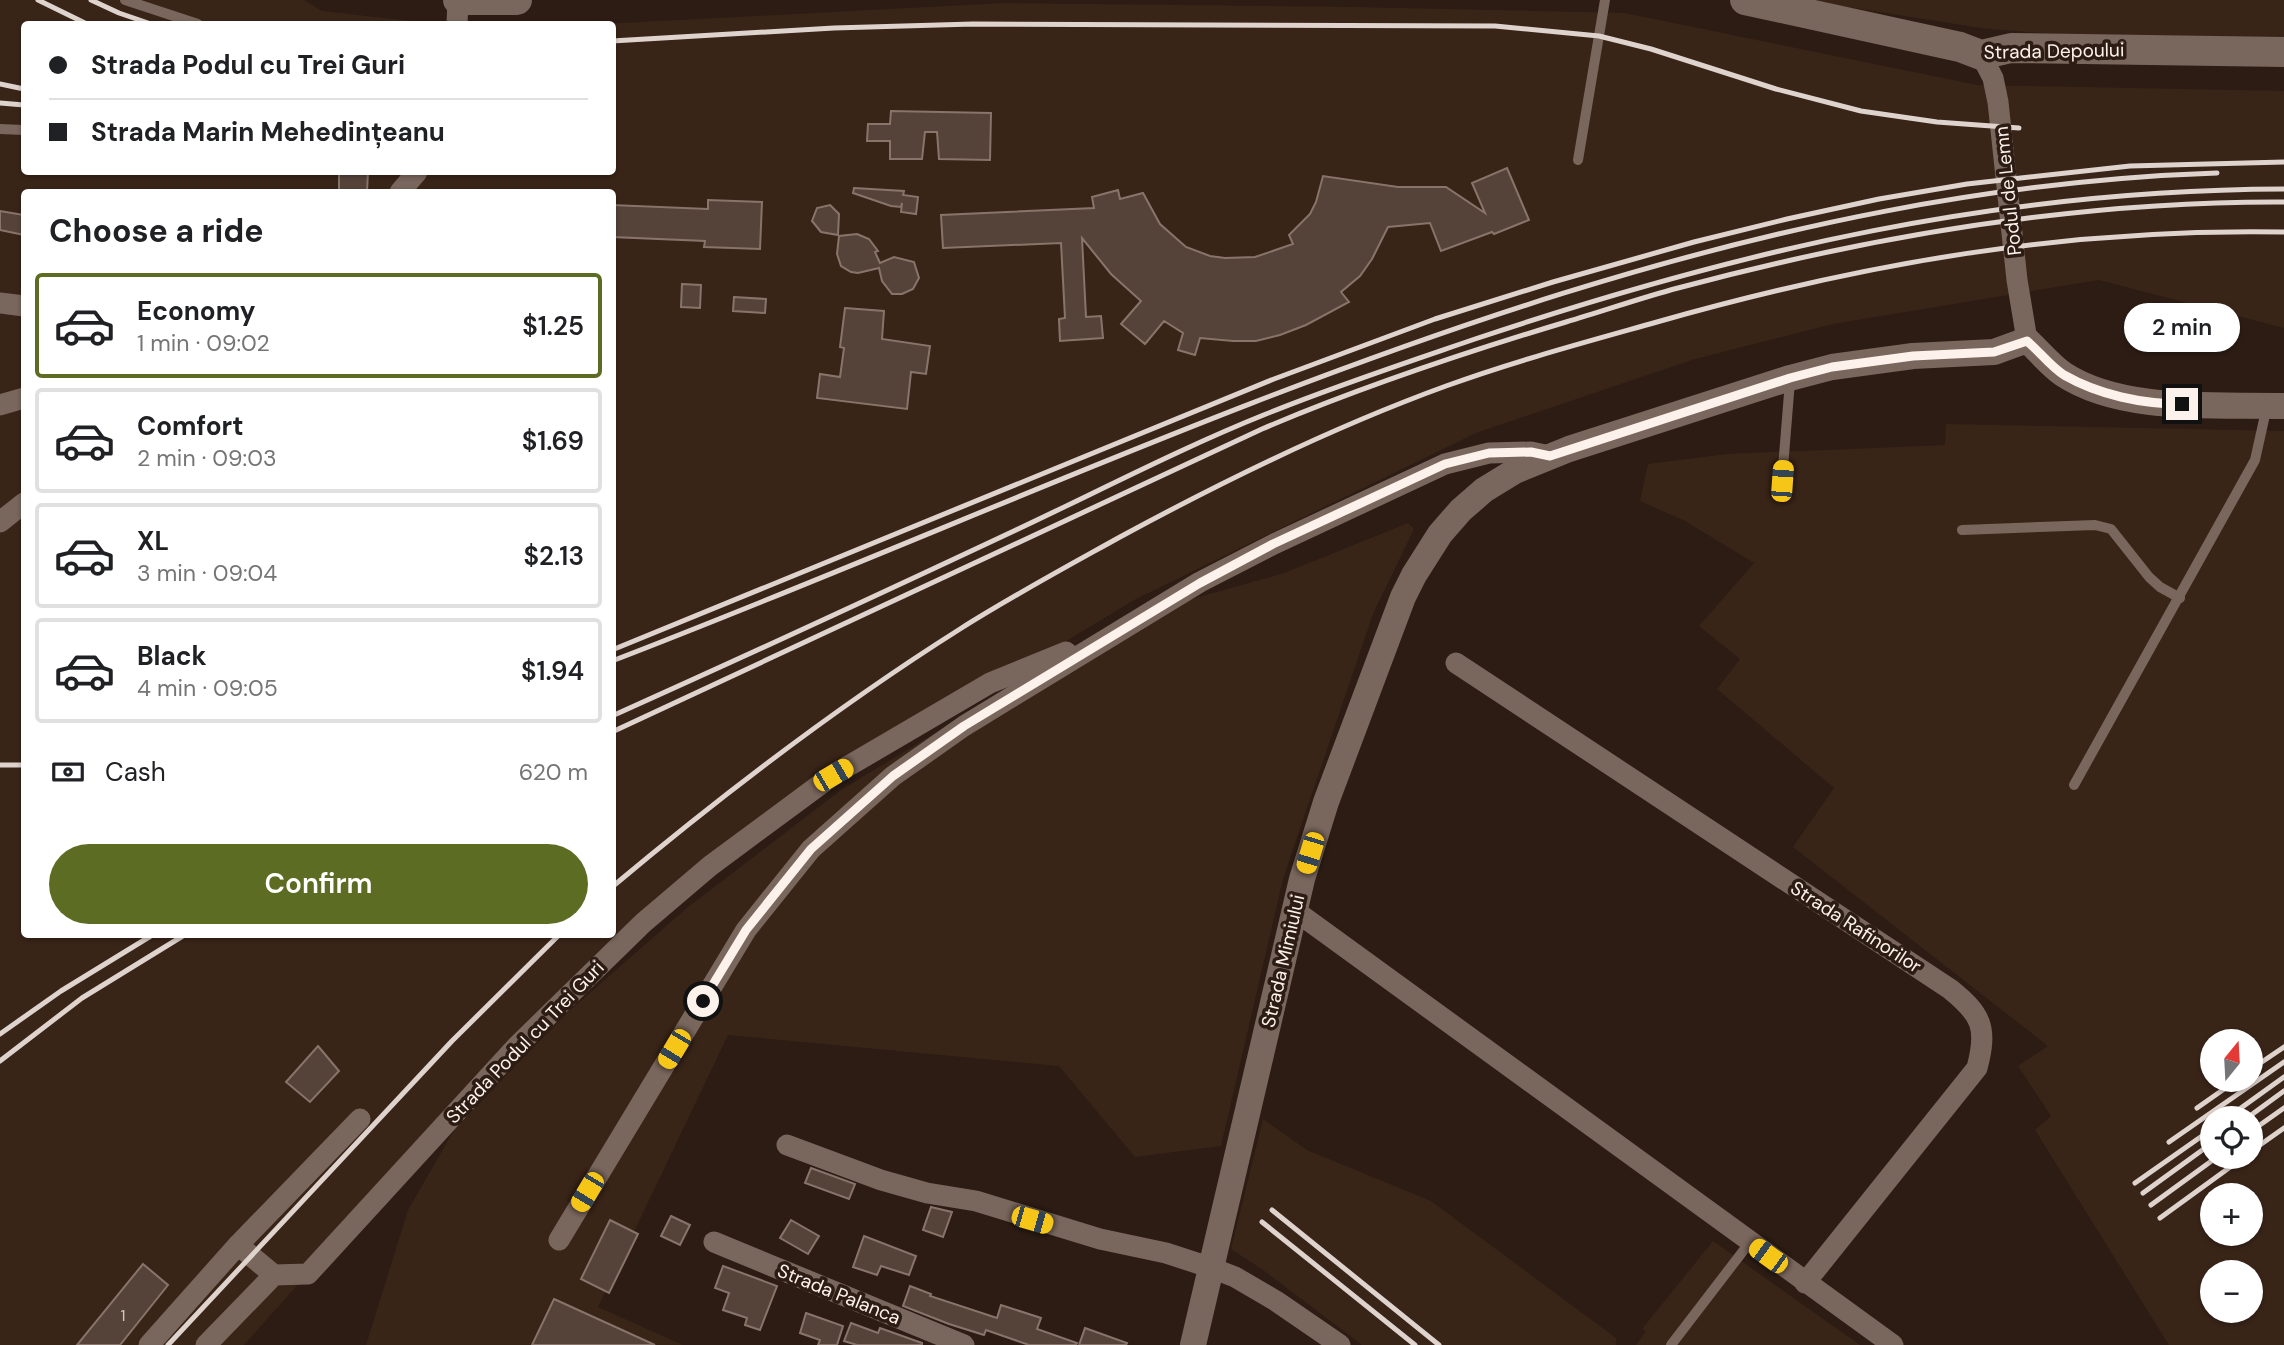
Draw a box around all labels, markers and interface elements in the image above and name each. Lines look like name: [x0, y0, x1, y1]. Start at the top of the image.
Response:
street label: Strada Depoului: [1983, 37, 2125, 65]
text: Strada Podul cu Trei Guri: [91, 48, 405, 82]
text: Strada Marin Mehedințeanu: [91, 115, 445, 149]
street label: Podul de Lemn: [1989, 125, 2027, 257]
text: Choose a ride: [49, 210, 264, 252]
icon: car: [53, 294, 116, 357]
text: Economy: [137, 294, 255, 328]
callout: 2 min: [2124, 302, 2240, 352]
text: $1.25: [522, 309, 584, 343]
text: 2 min: [2152, 312, 2212, 342]
text: 1 min · 09:02: [137, 328, 270, 358]
route end: [2166, 388, 2198, 420]
icon: car: [53, 409, 116, 472]
text: Comfort: [137, 409, 243, 443]
text: $1.69: [522, 424, 584, 458]
text: 2 min · 09:03: [137, 443, 277, 473]
car: [1771, 459, 1794, 503]
icon: car: [53, 524, 116, 587]
text: XL: [137, 524, 169, 558]
text: $2.13: [523, 539, 584, 573]
text: 3 min · 09:04: [137, 558, 277, 588]
icon: car: [53, 639, 116, 702]
text: Black: [137, 639, 207, 673]
text: $1.94: [521, 654, 584, 688]
text: 4 min · 09:05: [137, 673, 278, 703]
icon: cash: [49, 753, 87, 791]
text: Cash: [105, 755, 166, 789]
car: [810, 755, 857, 795]
text: 620 m: [519, 757, 588, 787]
car: [1294, 830, 1327, 876]
button: Confirm: [49, 844, 588, 924]
street label: Strada Rafinorilor: [1786, 875, 1926, 979]
street label: Strada Mimiului: [1256, 892, 1310, 1030]
street label: Strada Podul cu Trei Guri: [441, 955, 609, 1129]
route start: [687, 985, 719, 1017]
car: [655, 1026, 694, 1072]
north arrow: [2200, 1029, 2263, 1092]
map controls: [2200, 1029, 2263, 1323]
button: locate: [2200, 1106, 2263, 1169]
car: [568, 1169, 607, 1215]
button: +: [2200, 1183, 2263, 1246]
car: [1009, 1204, 1056, 1236]
car: [1745, 1235, 1792, 1277]
street label: Strada Palanca: [774, 1258, 904, 1330]
button: −: [2200, 1260, 2263, 1323]
house number: 1: [121, 1305, 126, 1326]

